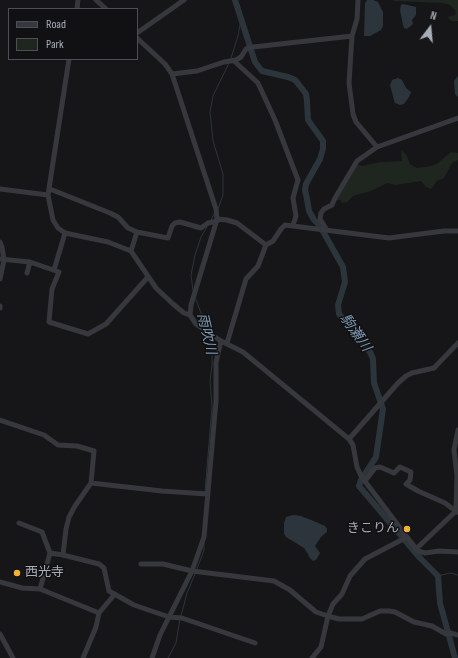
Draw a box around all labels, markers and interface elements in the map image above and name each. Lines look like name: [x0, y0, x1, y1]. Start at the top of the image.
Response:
legend: [8, 8, 138, 60]
north arrow: [410, 8, 450, 48]
text: N: [429, 9, 438, 23]
text: Road: [46, 17, 66, 32]
text: Park: [46, 37, 64, 52]
water label: 駒瀬川: [336, 311, 374, 355]
water label: 雨吹川: [193, 312, 219, 356]
place label: きこりん: [347, 521, 399, 537]
marker: きこりん: [402, 524, 412, 534]
place label: 西光寺: [25, 565, 64, 581]
marker: 西光寺: [12, 568, 22, 578]

